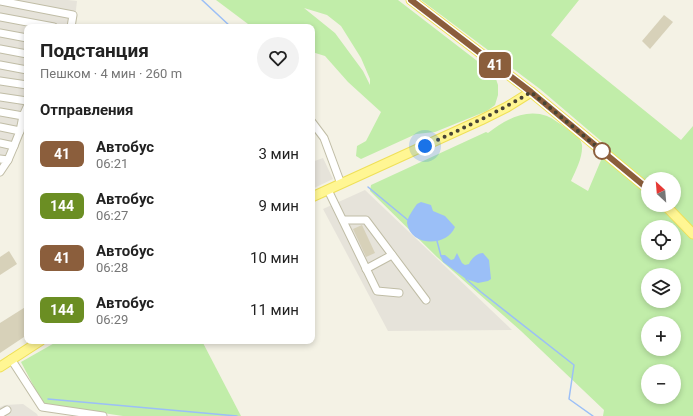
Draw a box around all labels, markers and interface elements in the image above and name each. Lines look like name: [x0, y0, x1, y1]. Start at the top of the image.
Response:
button: heart: [257, 37, 299, 79]
text: Подстанция: [40, 39, 149, 62]
line badge: 41: [477, 52, 513, 78]
text: 41: [487, 57, 503, 73]
text: Пешком · 4 мин · 260 m: [40, 66, 182, 81]
text: Отправления: [40, 101, 133, 119]
your location: [415, 136, 435, 156]
text: Автобус: [96, 138, 154, 156]
unlabelled marker: [593, 142, 611, 160]
text: 3 мин: [258, 145, 299, 163]
text: 41: [54, 146, 70, 162]
text: 06:21: [96, 156, 128, 171]
north arrow: [641, 172, 681, 212]
map controls: [641, 172, 681, 404]
text: Автобус: [96, 190, 154, 208]
text: 9 мин: [258, 197, 299, 215]
text: 144: [50, 198, 74, 214]
text: 06:27: [96, 208, 128, 223]
button: locate: [641, 220, 681, 260]
text: Автобус: [96, 242, 154, 260]
text: 10 мин: [250, 249, 299, 267]
text: 41: [54, 250, 70, 266]
text: 06:28: [96, 260, 128, 275]
button: layers: [641, 268, 681, 308]
text: Автобус: [96, 294, 154, 312]
text: 11 мин: [250, 301, 299, 319]
text: 144: [50, 302, 74, 318]
text: 06:29: [96, 312, 128, 327]
button: +: [641, 316, 681, 356]
button: −: [641, 364, 681, 404]

